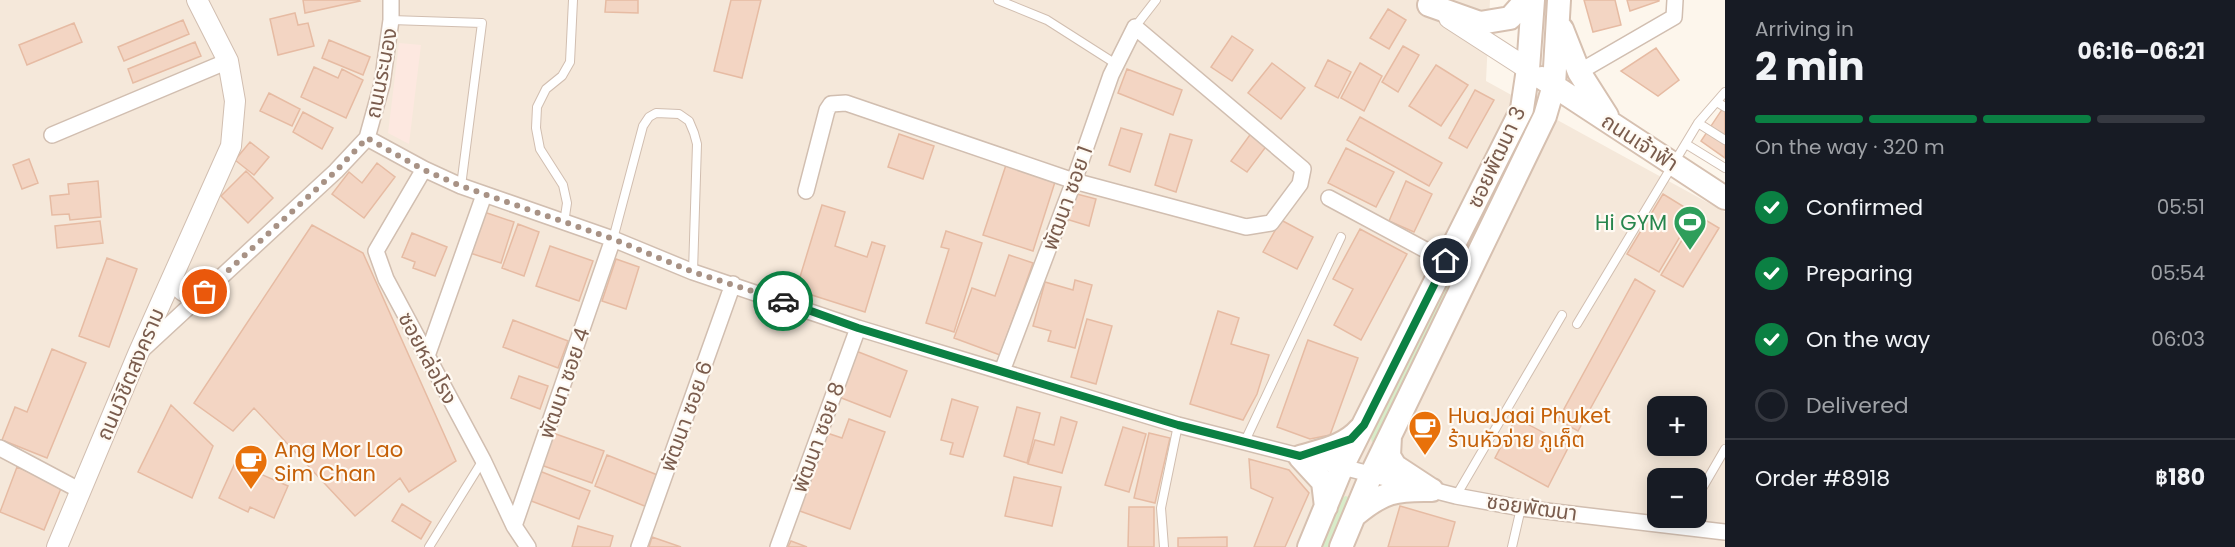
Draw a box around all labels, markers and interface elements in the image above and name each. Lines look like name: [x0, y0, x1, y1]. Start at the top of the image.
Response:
text: Arriving in: [1755, 15, 1854, 43]
street label: ถนนระนอง: [358, 25, 404, 121]
text: 06:16–06:21: [2077, 36, 2205, 67]
text: 2 min: [1755, 39, 1865, 94]
street label: ซอยพัฒนา 3: [1460, 101, 1532, 213]
street label: ถนนเจ้าฟ้า: [1596, 106, 1684, 178]
text: On the way · 320 m: [1755, 133, 1945, 161]
street label: พัฒนา ซอย 1: [1035, 142, 1099, 254]
icon: check: [1755, 191, 1788, 224]
text: Confirmed: [1806, 192, 1923, 223]
text: 05:51: [2157, 193, 2205, 221]
sports icon: Hi GYM: [1672, 204, 1708, 251]
place label: Hi GYM: [1595, 208, 1667, 237]
pin: [1420, 235, 1471, 286]
icon: home: [1429, 244, 1462, 277]
icon: check: [1755, 257, 1788, 290]
text: Preparing: [1806, 258, 1913, 289]
text: 05:54: [2150, 259, 2205, 287]
pin: [179, 266, 230, 317]
courier: [753, 271, 813, 331]
icon: bag: [188, 275, 221, 308]
icon: car: [767, 285, 800, 318]
street label: ถนนวิชิตสงคราม: [89, 303, 171, 445]
street label: ซอยหล่อโรง: [392, 307, 464, 409]
icon: check: [1755, 323, 1788, 356]
street label: พัฒนา ซอย 4: [531, 324, 597, 442]
text: On the way: [1806, 324, 1930, 355]
text: 06:03: [2151, 325, 2205, 353]
street label: พัฒนา ซอย 6: [653, 357, 719, 475]
street label: พัฒนา ซอย 8: [785, 378, 851, 496]
text: Delivered: [1806, 390, 1909, 421]
map controls: [1647, 396, 1707, 528]
button: +: [1647, 396, 1707, 456]
place label: HuaJaai Phuket ร้านหัวจ่าย ภูเก็ต: [1448, 401, 1611, 454]
cafe icon: HuaJaai Phuket ร้านหัวจ่าย ภูเก็ต: [1407, 409, 1443, 456]
place label: Ang Mor Lao Sim Chan: [274, 435, 403, 488]
cafe icon: Ang Mor Lao Sim Chan: [233, 443, 269, 490]
text: ฿180: [2155, 462, 2205, 493]
text: Order #8918: [1755, 463, 1890, 494]
button: −: [1647, 468, 1707, 528]
street label: ซอยพัฒนา: [1485, 486, 1579, 528]

